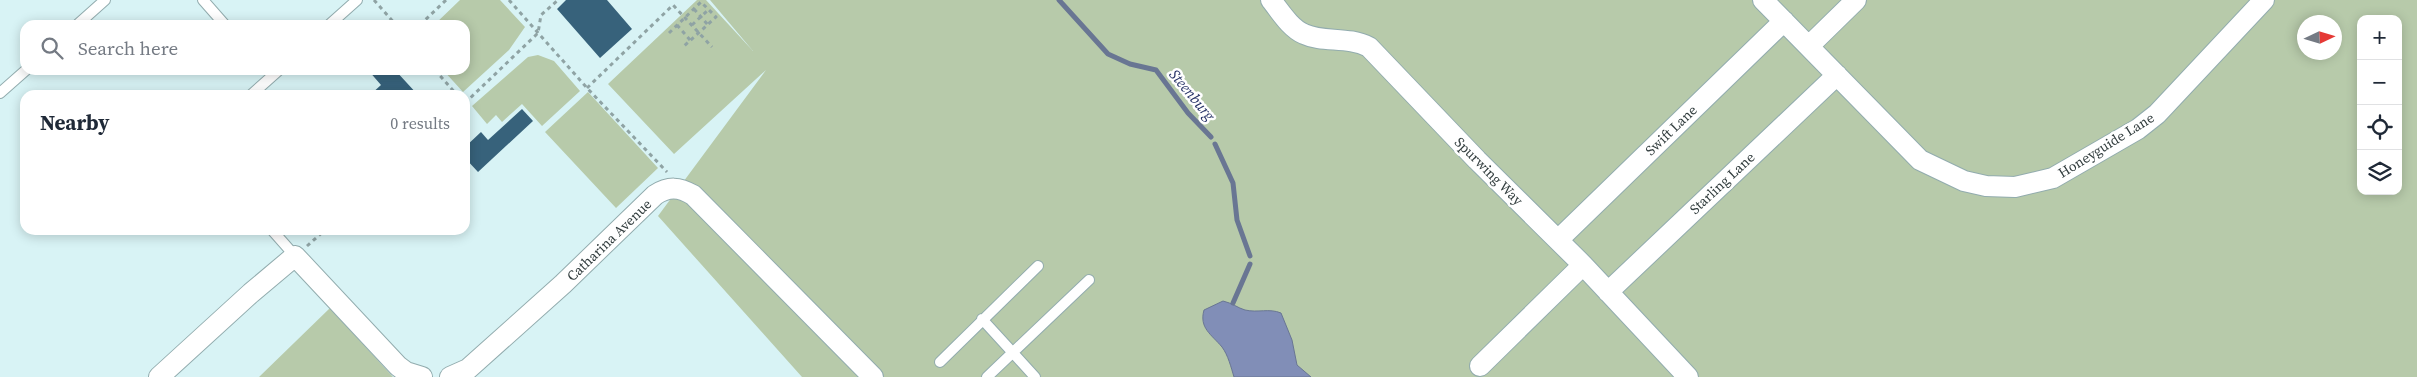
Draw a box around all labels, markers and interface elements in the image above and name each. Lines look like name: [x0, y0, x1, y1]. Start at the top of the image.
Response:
north arrow: [2297, 15, 2342, 60]
map controls: [2357, 15, 2402, 195]
button: +: [2357, 15, 2402, 60]
search box: [20, 20, 470, 75]
icon: search: [38, 34, 66, 62]
text: Search here: [78, 35, 178, 61]
button: −: [2357, 60, 2402, 105]
water label: Steenburg: [1165, 64, 1221, 126]
street label: Swift Lane: [1641, 100, 1701, 160]
button: locate: [2357, 105, 2402, 150]
street label: Honeyguide Lane: [2054, 107, 2158, 183]
text: Nearby: [40, 108, 110, 137]
text: 0 results: [390, 112, 450, 134]
street label: Spurwing Way: [1450, 132, 1528, 210]
street label: Starling Lane: [1685, 147, 1759, 219]
button: layers: [2357, 150, 2402, 195]
street label: Catharina Avenue: [562, 194, 656, 286]

